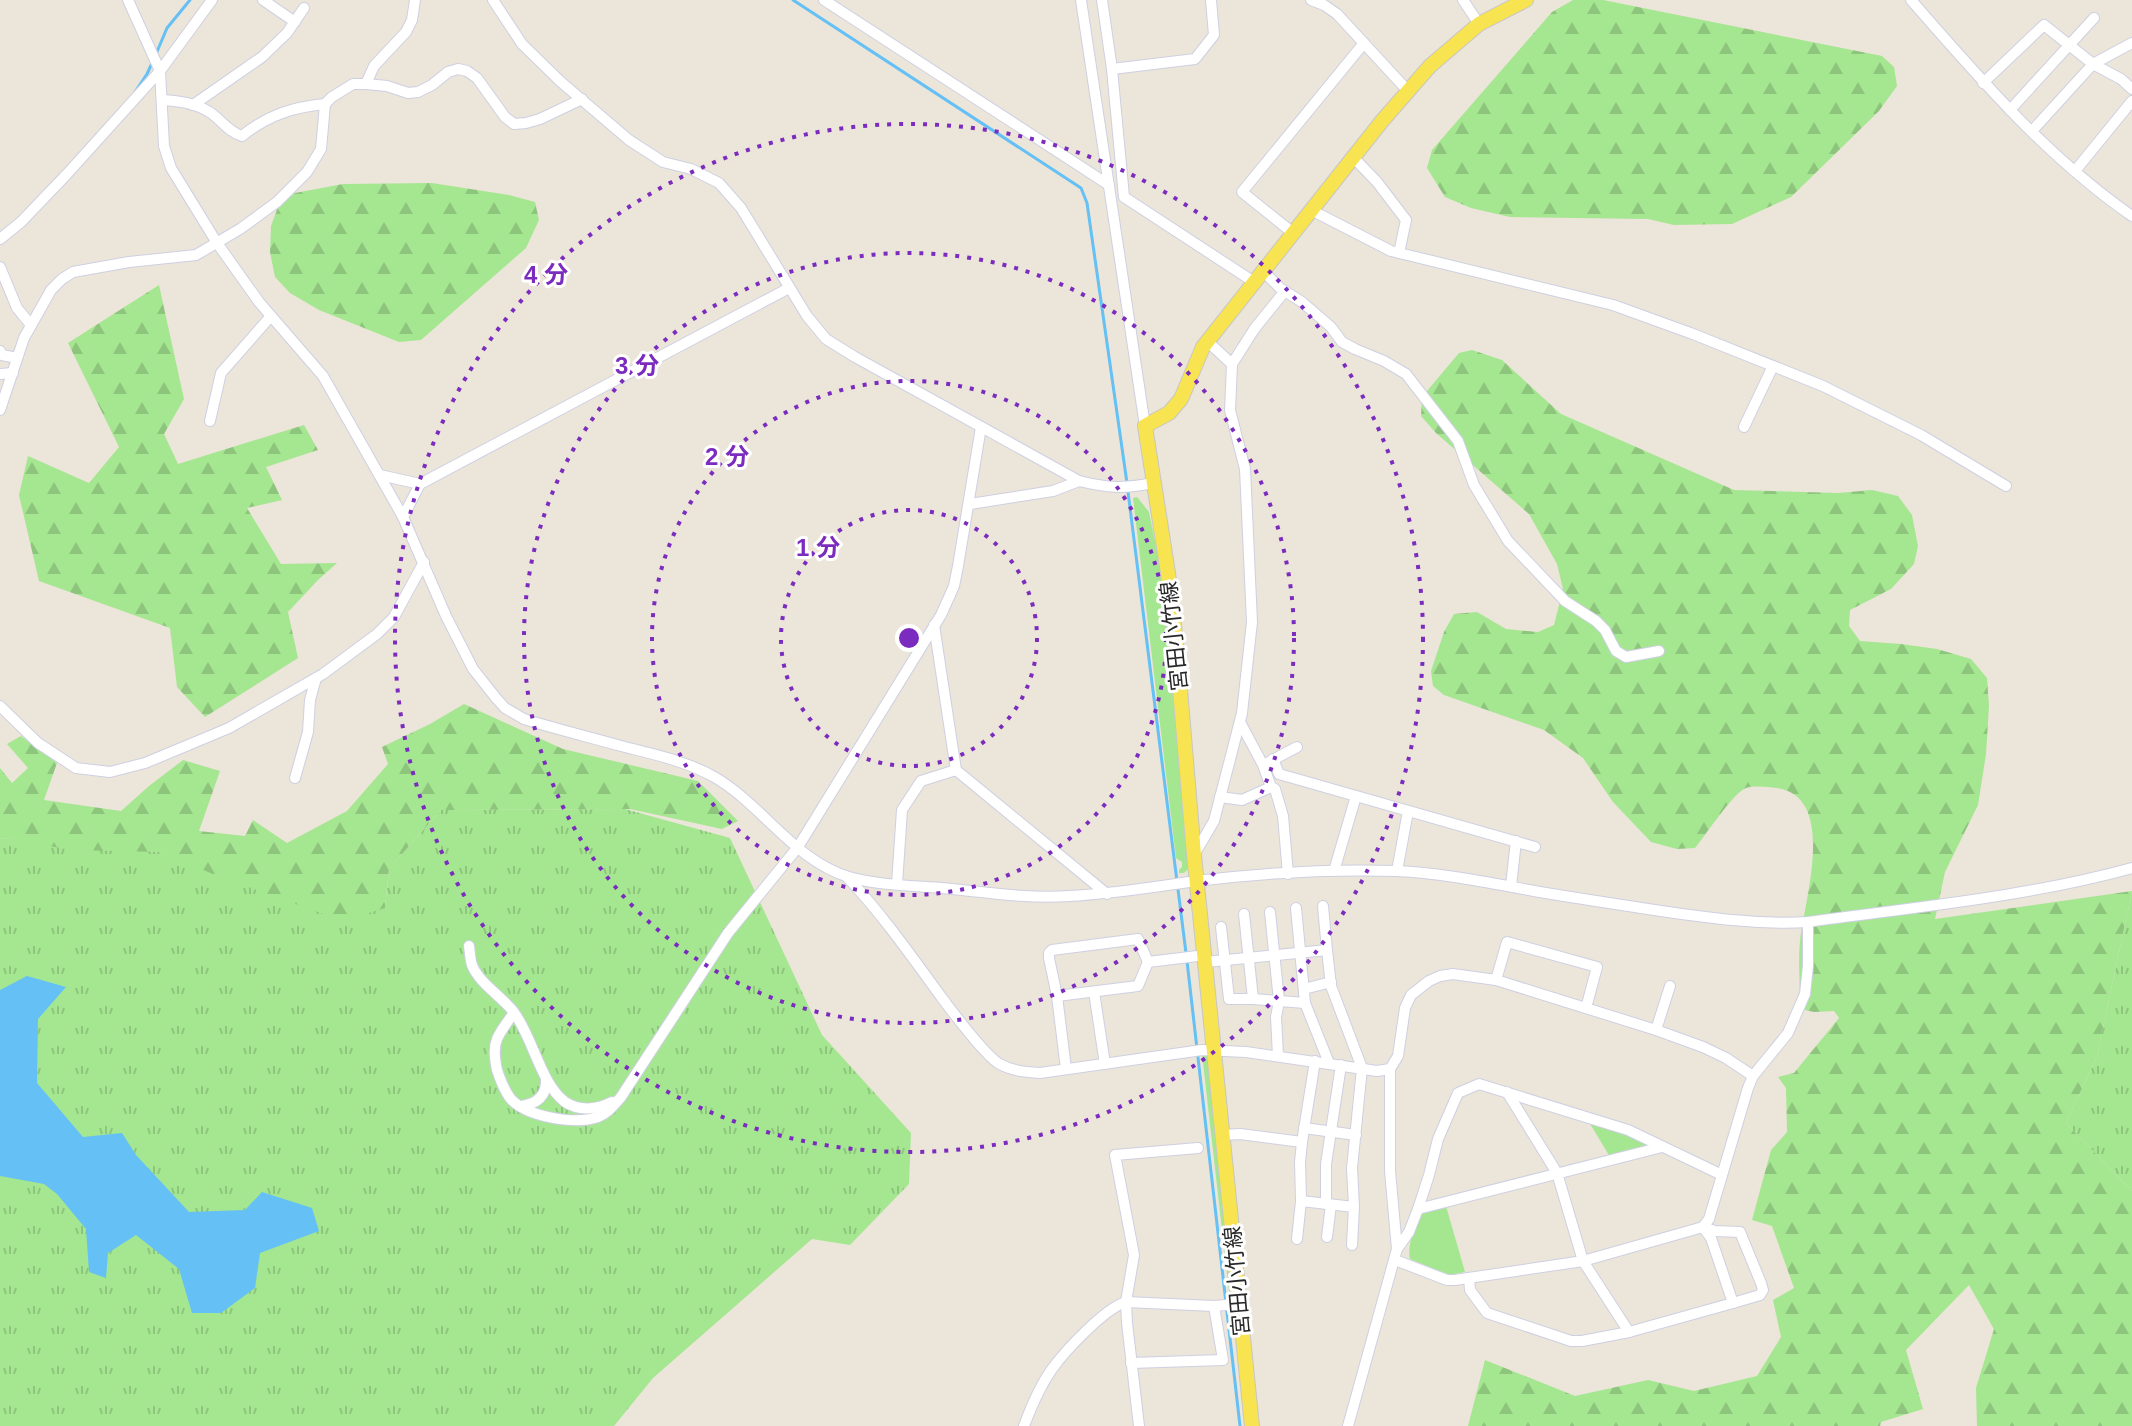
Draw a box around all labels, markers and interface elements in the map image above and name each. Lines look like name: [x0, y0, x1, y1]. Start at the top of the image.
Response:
text: 4 分: [524, 261, 568, 288]
text: 3 分: [615, 352, 659, 379]
text: 2 分: [705, 443, 749, 470]
text: 1 分: [796, 534, 840, 561]
street label: 宮田小竹線: [1156, 580, 1192, 692]
centre of rings: [895, 624, 923, 652]
street label: 宮田小竹線: [1220, 1225, 1254, 1337]

